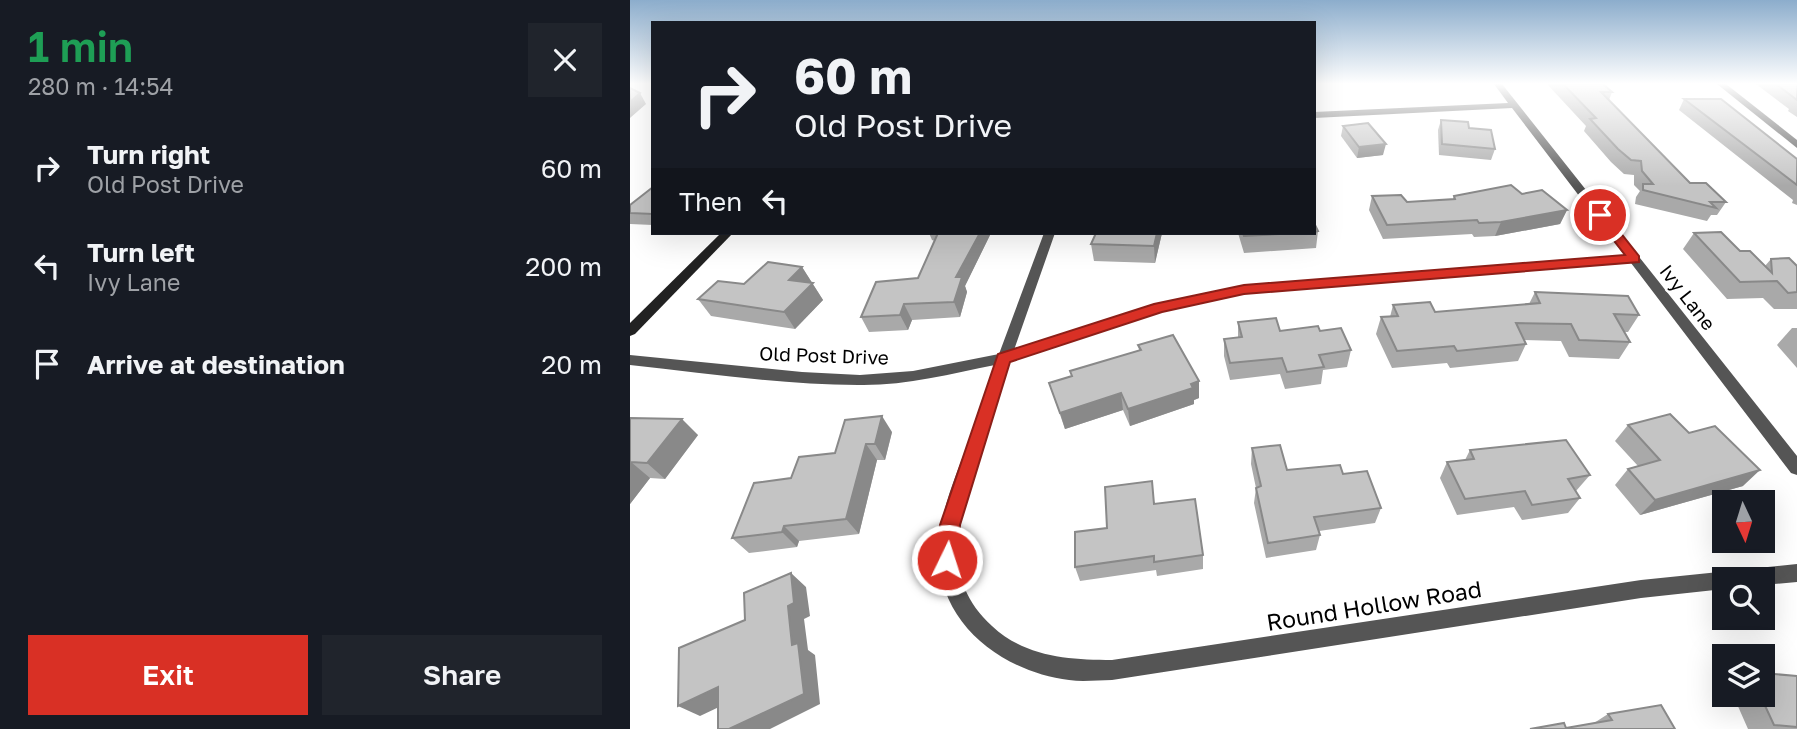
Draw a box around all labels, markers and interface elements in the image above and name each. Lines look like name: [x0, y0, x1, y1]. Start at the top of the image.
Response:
text: 1 min: [28, 21, 133, 71]
button: close: [528, 23, 602, 97]
text: 60 m: [794, 46, 912, 105]
icon: right: [679, 49, 770, 140]
text: 280 m · 14:54: [28, 72, 174, 100]
text: Old Post Drive: [794, 106, 1012, 144]
text: Turn right: [87, 139, 210, 170]
icon: right: [28, 149, 66, 187]
text: 60 m: [541, 153, 602, 184]
text: Old Post Drive: [87, 170, 244, 198]
icon: left: [756, 182, 794, 220]
pin: [1570, 185, 1630, 245]
text: Then: [679, 186, 742, 217]
icon: arrive: [1581, 196, 1619, 234]
text: Turn left: [87, 237, 195, 268]
icon: left: [28, 247, 66, 285]
text: 200 m: [525, 251, 602, 282]
street label: Ivy Lane: [1655, 260, 1721, 334]
text: Ivy Lane: [87, 268, 180, 296]
street label: Old Post Drive: [759, 341, 889, 369]
icon: arrive: [28, 345, 66, 383]
text: Arrive at destination: [87, 349, 345, 380]
text: 20 m: [541, 349, 602, 380]
north arrow: [1712, 490, 1774, 553]
map controls: [1712, 490, 1775, 707]
position arrow: [910, 523, 984, 597]
button: search: [1712, 567, 1775, 630]
street label: Round Hollow Road: [1265, 574, 1483, 636]
button: Exit: [28, 635, 308, 715]
button: Share: [322, 635, 602, 715]
button: layers: [1712, 644, 1775, 707]

